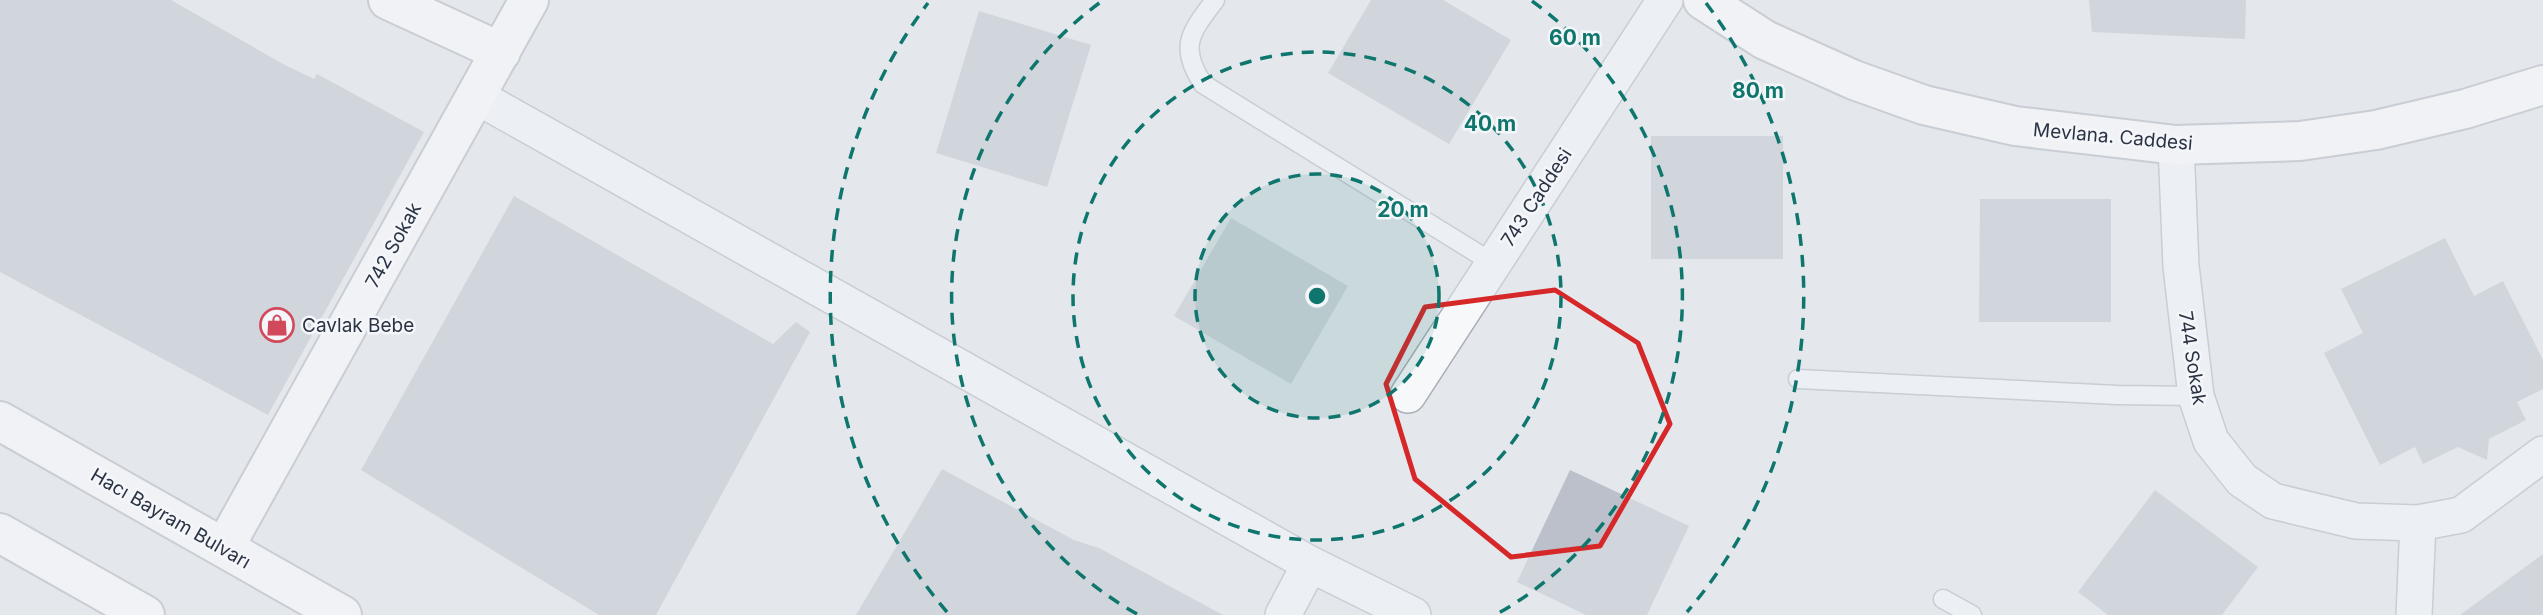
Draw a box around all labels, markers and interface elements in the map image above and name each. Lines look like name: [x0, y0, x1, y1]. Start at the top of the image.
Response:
text: 60 m: [1549, 25, 1601, 50]
text: 80 m: [1732, 78, 1784, 103]
text: 40 m: [1464, 111, 1516, 136]
street label: Mevlana. Caddesi: [2032, 118, 2194, 155]
street label: 743 Caddesi: [1496, 144, 1577, 251]
text: 20 m: [1377, 197, 1429, 222]
street label: 742 Sokak: [361, 198, 427, 292]
centre of rings: [1305, 284, 1329, 308]
shop icon: Cavlak Bebe: [258, 306, 296, 344]
street label: 744 Sokak: [2174, 310, 2211, 407]
place label: Cavlak Bebe: [302, 314, 414, 337]
street label: Hacı Bayram Bulvarı: [87, 463, 255, 574]

